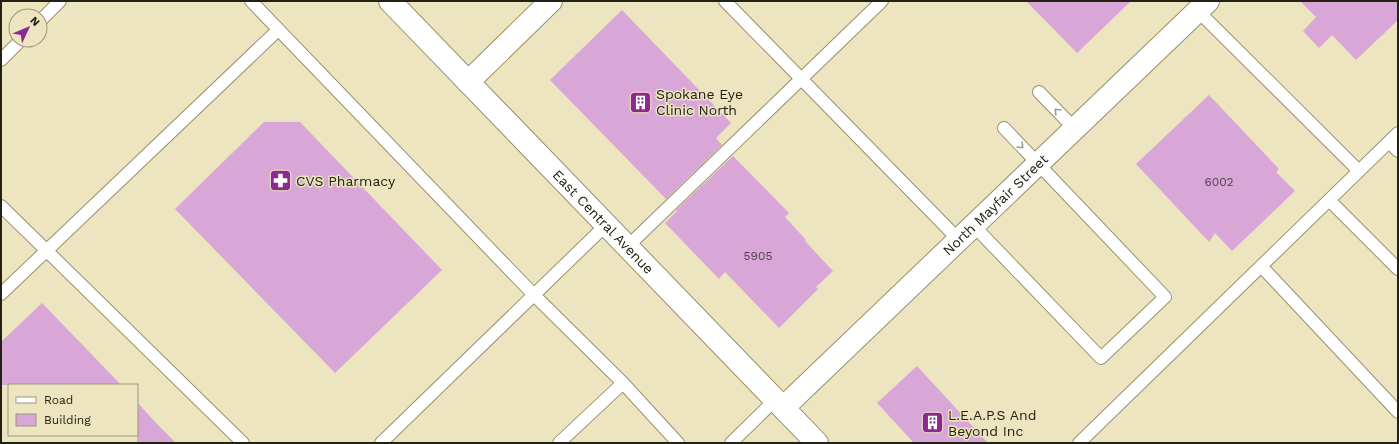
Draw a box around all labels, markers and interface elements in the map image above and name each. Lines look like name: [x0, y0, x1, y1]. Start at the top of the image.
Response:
north arrow: [8, 8, 48, 48]
text: N: [27, 14, 42, 29]
place label: Spokane Eye Clinic North: [656, 86, 743, 118]
building icon: Spokane Eye Clinic North: [628, 89, 654, 115]
one-way arrow: [1054, 108, 1062, 116]
one-way arrow: [1016, 141, 1024, 149]
street label: North Mayfair Street: [940, 151, 1051, 258]
street label: East Central Avenue: [550, 167, 657, 277]
pharmacy icon: CVS Pharmacy: [268, 168, 294, 194]
place label: CVS Pharmacy: [296, 173, 396, 189]
house number: 6002: [1204, 175, 1234, 189]
house number: 5905: [744, 249, 772, 263]
legend: [8, 384, 138, 436]
text: Road: [44, 393, 73, 407]
place label: L.E.A.P.S And Beyond Inc: [948, 407, 1036, 439]
building icon: L.E.A.P.S And Beyond Inc: [919, 410, 945, 436]
text: Building: [44, 413, 91, 427]

